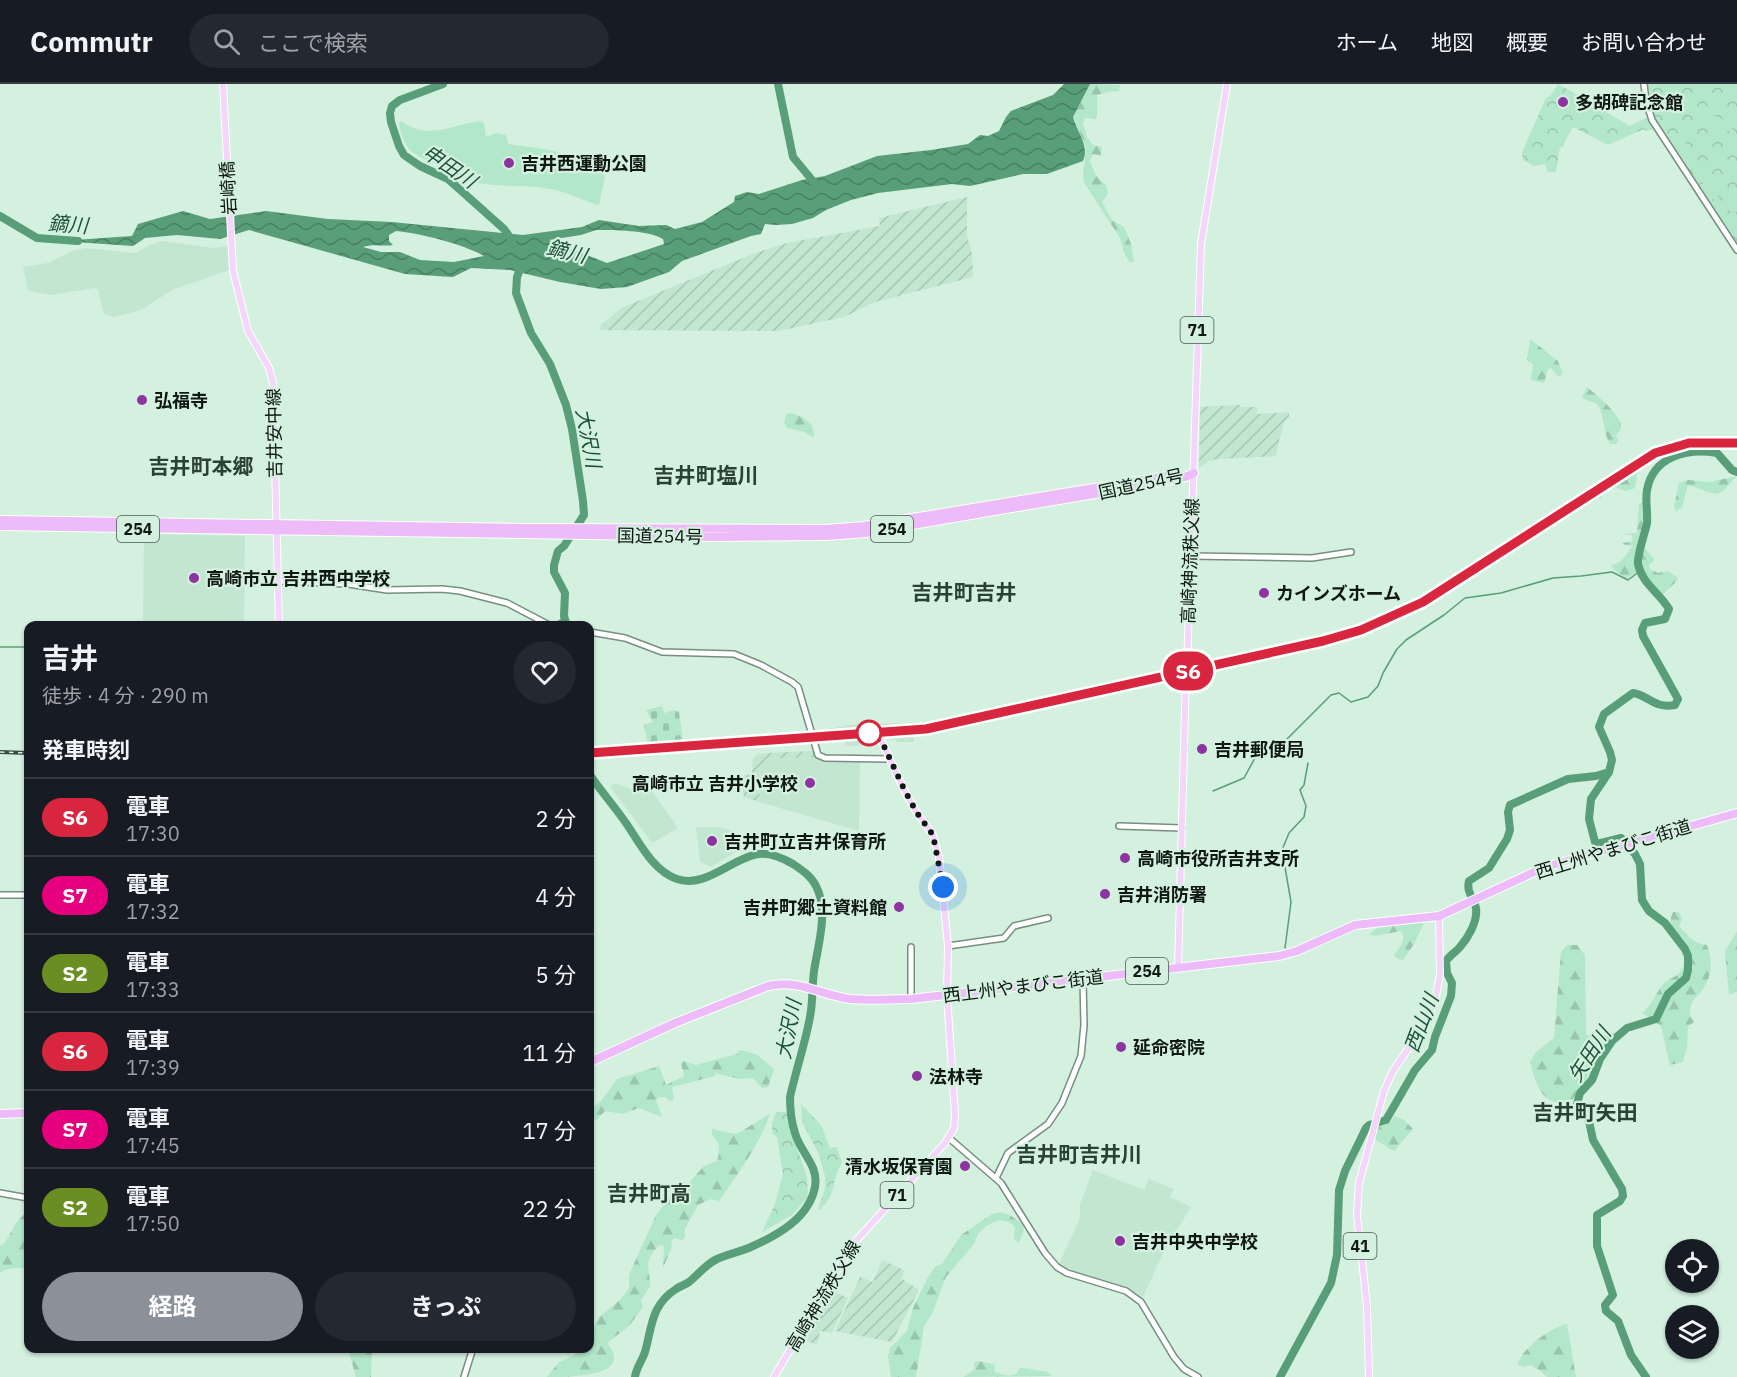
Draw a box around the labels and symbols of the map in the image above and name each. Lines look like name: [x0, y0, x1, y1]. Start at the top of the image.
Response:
place label: 多胡碑記念館: [1575, 91, 1683, 114]
marker: 多胡碑記念館: [1556, 95, 1570, 109]
water label: 申田川: [418, 138, 484, 195]
place label: 吉井西運動公園: [521, 152, 647, 175]
marker: 吉井西運動公園: [502, 156, 516, 170]
street label: 岩崎橋: [215, 160, 241, 216]
water label: 鏑川: [47, 209, 91, 239]
water label: 鏑川: [544, 233, 592, 269]
road number: 71: [1180, 317, 1214, 343]
street label: 吉井安中線: [262, 388, 286, 478]
place label: 弘福寺: [154, 389, 208, 412]
marker: 弘福寺: [135, 393, 149, 407]
water label: 大沢川: [570, 406, 608, 472]
district label: 吉井町本郷: [149, 452, 254, 480]
district label: 吉井町塩川: [654, 461, 759, 489]
street label: 国道254号: [1096, 464, 1186, 504]
street label: 高崎神流秩父線: [1176, 498, 1204, 624]
road number: 254: [117, 516, 159, 542]
road number: 254: [871, 516, 913, 542]
street label: 国道254号: [617, 524, 703, 548]
place label: 高崎市立 吉井西中学校: [206, 567, 390, 590]
marker: 高崎市立 吉井西中学校: [187, 571, 201, 585]
district label: 吉井町吉井: [912, 578, 1017, 606]
place label: カインズホーム: [1276, 582, 1401, 605]
marker: カインズホーム: [1257, 586, 1271, 600]
line badge: S6: [1161, 652, 1215, 690]
unlabelled marker: [856, 720, 882, 746]
place label: 吉井郵便局: [1214, 738, 1304, 761]
marker: 吉井郵便局: [1195, 742, 1209, 756]
place label: 高崎市立 吉井小学校: [632, 772, 798, 795]
marker: 高崎市立 吉井小学校: [803, 776, 817, 790]
street label: 西上州やまびこ街道: [1532, 814, 1694, 884]
place label: 吉井町立吉井保育所: [724, 830, 886, 853]
marker: 吉井町立吉井保育所: [705, 834, 719, 848]
place label: 高崎市役所吉井支所: [1137, 847, 1299, 870]
marker: 高崎市役所吉井支所: [1118, 851, 1132, 865]
your location: [928, 872, 958, 902]
place label: 吉井消防署: [1117, 883, 1207, 906]
marker: 吉井消防署: [1098, 887, 1112, 901]
place label: 吉井町郷土資料館: [743, 896, 887, 919]
marker: 吉井町郷土資料館: [892, 900, 906, 914]
road number: 254: [1126, 958, 1168, 984]
street label: 西上州やまびこ街道: [941, 965, 1105, 1007]
water label: 西山川: [1398, 988, 1445, 1056]
water label: 大沢川: [769, 995, 807, 1061]
water label: 矢田川: [1561, 1020, 1618, 1087]
place label: 延命密院: [1133, 1036, 1205, 1059]
marker: 延命密院: [1114, 1040, 1128, 1054]
place label: 法林寺: [929, 1065, 983, 1088]
marker: 法林寺: [910, 1069, 924, 1083]
district label: 吉井町矢田: [1533, 1098, 1638, 1126]
district label: 吉井町吉井川: [1016, 1140, 1142, 1168]
place label: 清水坂保育園: [845, 1155, 953, 1178]
marker: 清水坂保育園: [958, 1159, 972, 1173]
district label: 吉井町高: [607, 1179, 691, 1207]
road number: 71: [880, 1182, 914, 1208]
place label: 吉井中央中学校: [1132, 1230, 1258, 1253]
road number: 41: [1344, 1233, 1376, 1259]
marker: 吉井中央中学校: [1113, 1234, 1127, 1248]
street label: 高崎神流秩父線: [781, 1236, 865, 1356]

